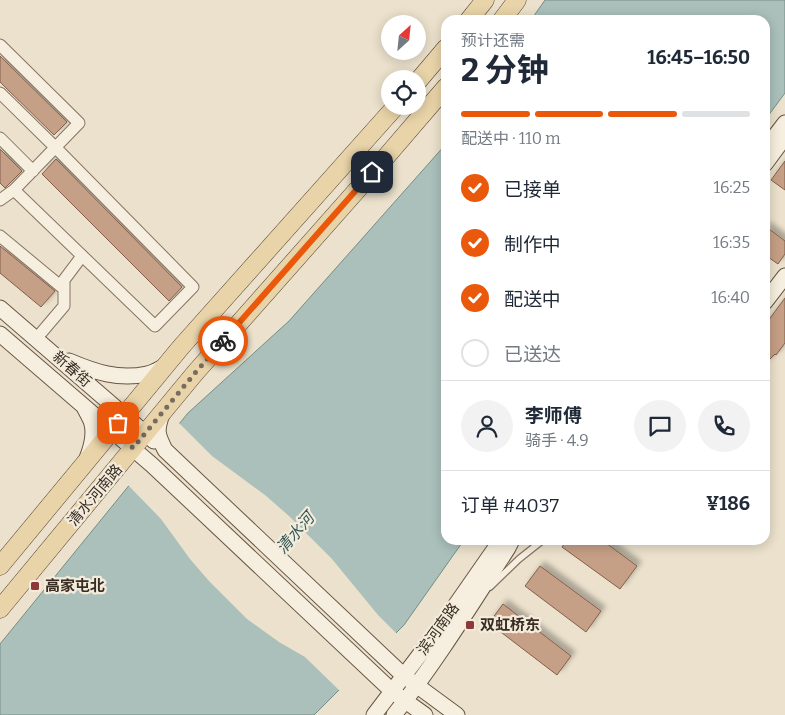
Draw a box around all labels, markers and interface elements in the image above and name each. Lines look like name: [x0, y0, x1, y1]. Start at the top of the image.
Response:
north arrow: [381, 15, 426, 60]
map controls: [381, 15, 426, 115]
text: 预计还需: [461, 31, 525, 50]
text: 16:45–16:50: [647, 46, 750, 69]
text: 2 分钟: [461, 51, 549, 89]
button: locate: [381, 70, 426, 115]
text: 配送中 · 110 m: [461, 129, 561, 148]
pin: [351, 151, 393, 193]
icon: home: [358, 158, 386, 186]
icon: check: [461, 174, 489, 202]
text: 已接单: [504, 178, 561, 201]
text: 16:25: [713, 178, 750, 197]
icon: check: [461, 229, 489, 257]
text: 制作中: [504, 233, 561, 256]
text: 16:35: [713, 233, 750, 252]
icon: check: [461, 284, 489, 312]
text: 配送中: [504, 288, 561, 311]
text: 16:40: [711, 288, 750, 307]
courier: [198, 316, 248, 366]
icon: bike: [209, 327, 237, 355]
text: 已送达: [504, 343, 561, 366]
street label: 新春街: [49, 347, 95, 391]
button: person: [461, 400, 513, 452]
button: chat: [634, 400, 686, 452]
button: phone: [698, 400, 750, 452]
pin: [97, 402, 139, 444]
text: 李师傅: [525, 404, 582, 427]
icon: bag: [104, 409, 132, 437]
text: 骑手 · 4.9: [525, 431, 589, 450]
street label: 清水河南路: [64, 460, 126, 530]
text: ¥186: [706, 492, 750, 515]
text: 订单 #4037: [461, 494, 559, 517]
water label: 清水河: [272, 506, 320, 557]
place label: 高家屯北: [45, 577, 105, 595]
marker: 高家屯北: [29, 580, 41, 592]
street label: 滨河南路: [413, 599, 463, 659]
place label: 双虹桥东: [480, 616, 540, 634]
marker: 双虹桥东: [464, 619, 476, 631]

